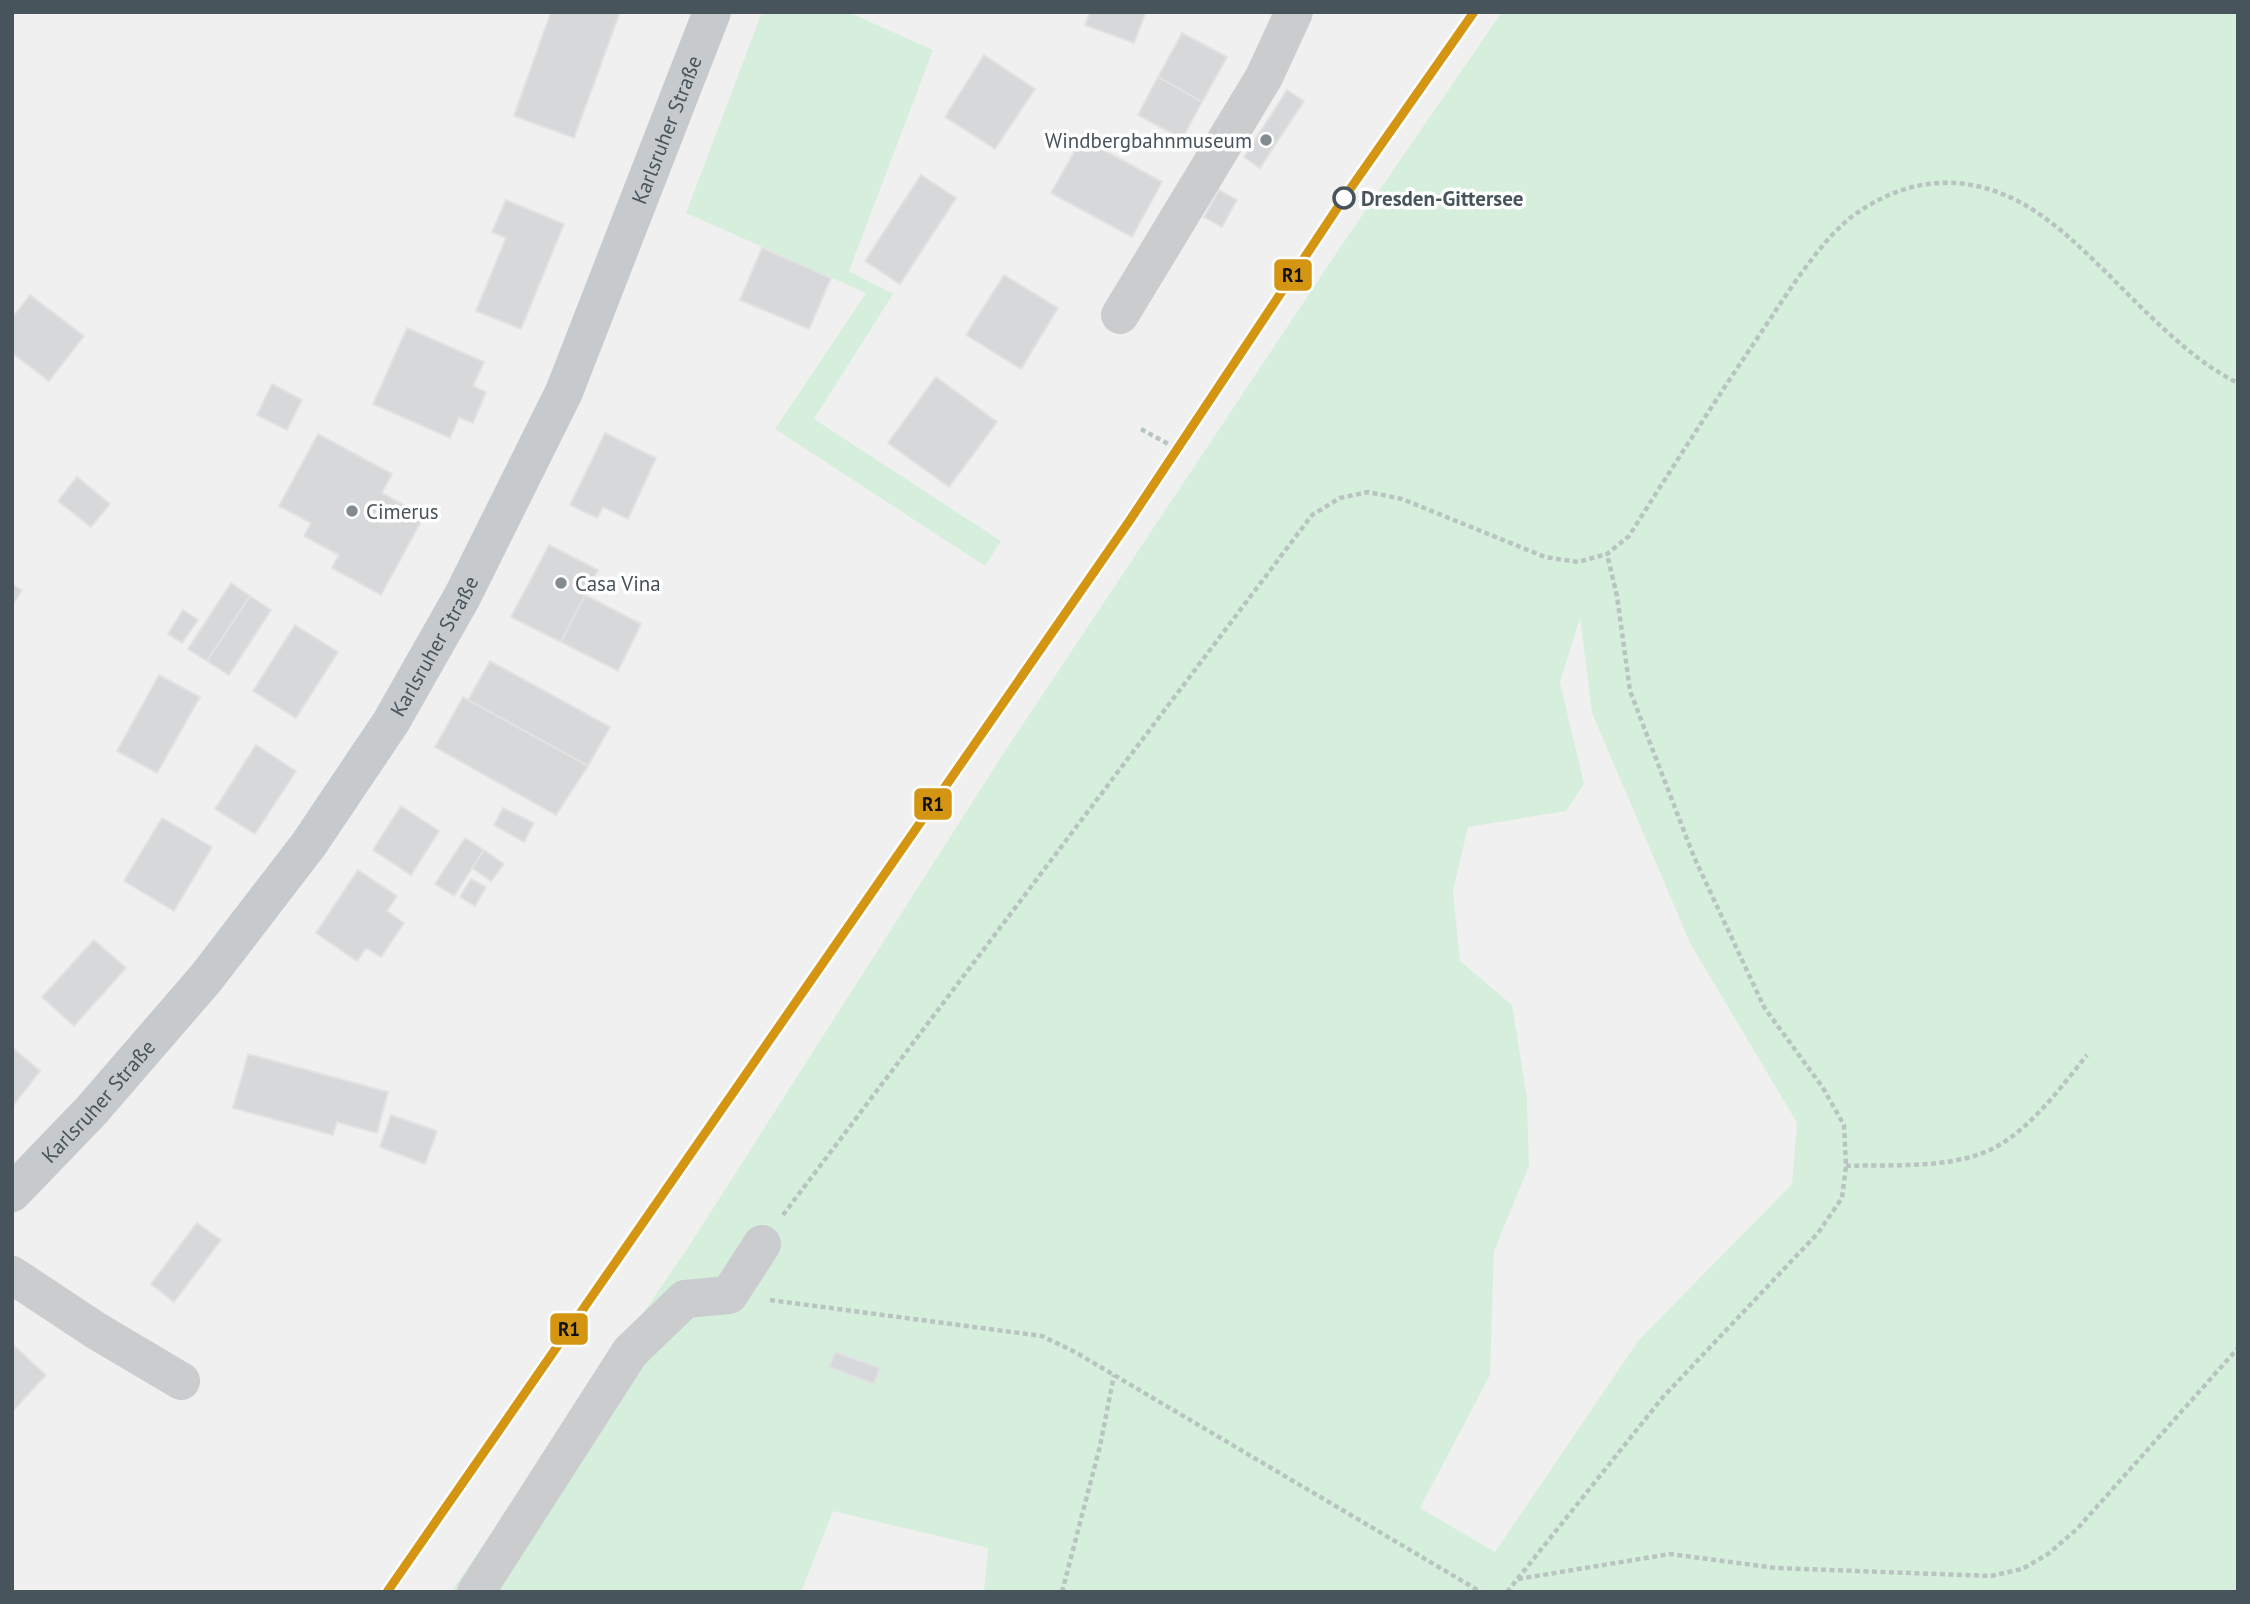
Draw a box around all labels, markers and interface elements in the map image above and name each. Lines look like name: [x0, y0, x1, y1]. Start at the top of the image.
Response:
street label: Karlsruher Straße: [625, 52, 707, 208]
place label: Windbergbahnmuseum: [1045, 127, 1252, 154]
marker: Windbergbahnmuseum: [1258, 132, 1274, 148]
place label: Dresden-Gittersee: [1361, 185, 1523, 212]
marker: Dresden-Gittersee: [1333, 187, 1355, 209]
line badge: R1: [1273, 258, 1313, 292]
text: R1: [1282, 263, 1304, 287]
place label: Cimerus: [366, 498, 439, 525]
marker: Cimerus: [344, 503, 360, 519]
place label: Casa Vina: [575, 570, 661, 597]
street label: Karlsruher Straße: [384, 571, 484, 721]
marker: Casa Vina: [553, 575, 569, 591]
line badge: R1: [913, 787, 953, 821]
text: R1: [922, 792, 944, 816]
street label: Karlsruher Straße: [35, 1034, 161, 1168]
line badge: R1: [549, 1312, 589, 1346]
text: R1: [558, 1317, 580, 1341]

